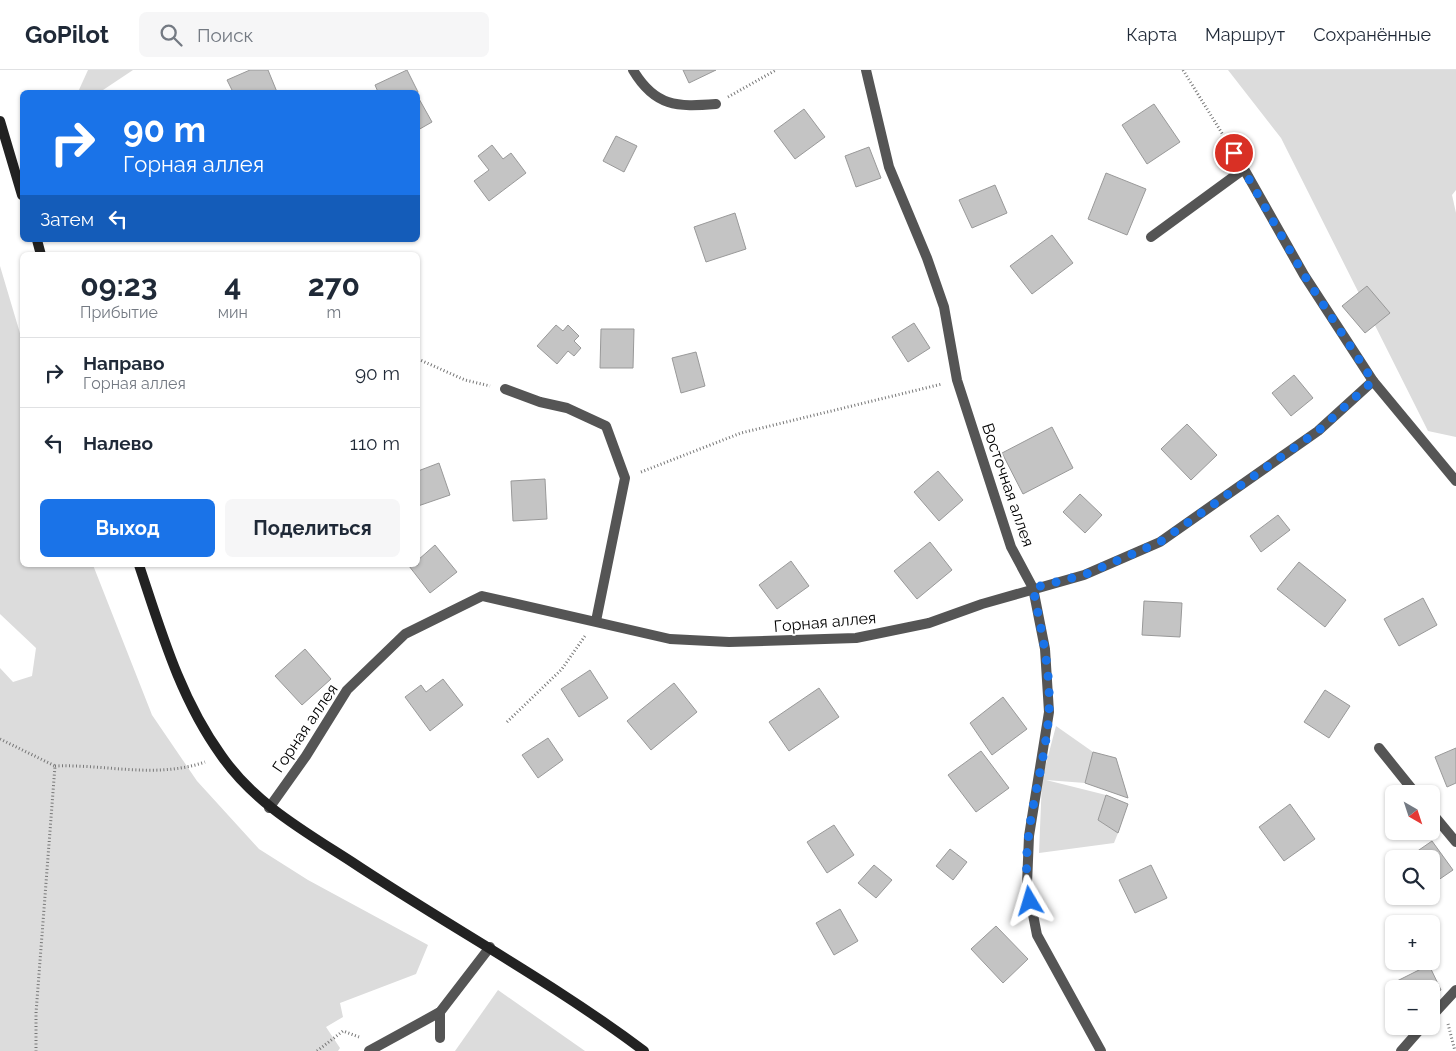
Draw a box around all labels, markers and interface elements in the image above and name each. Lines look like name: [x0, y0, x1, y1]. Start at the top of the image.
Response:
search box: [139, 12, 489, 57]
text: GoPilot: [25, 20, 109, 49]
icon: search: [157, 21, 185, 49]
text: Поиск: [197, 24, 253, 46]
text: Карта: [1126, 24, 1177, 45]
text: Маршрут: [1205, 24, 1285, 45]
text: Сохранённые: [1313, 24, 1431, 45]
text: 90 m: [123, 109, 206, 150]
icon: right: [40, 110, 105, 175]
pin: [1213, 132, 1255, 174]
icon: arrive: [1220, 139, 1248, 167]
text: Горная аллея: [123, 151, 264, 177]
icon: left: [104, 205, 132, 233]
text: Затем: [40, 208, 94, 230]
text: 09:23: [80, 268, 157, 303]
text: 4: [224, 268, 241, 303]
text: 270: [308, 268, 360, 303]
text: Прибытие: [80, 303, 158, 322]
text: мин: [218, 303, 248, 322]
text: m: [327, 303, 341, 322]
text: Направо: [83, 352, 164, 374]
icon: right: [40, 359, 68, 387]
text: 90 m: [355, 362, 400, 384]
text: Горная аллея: [83, 374, 186, 393]
street label: Восточная аллея: [978, 421, 1038, 549]
icon: left: [40, 429, 68, 457]
text: Налево: [83, 432, 153, 454]
text: 110 m: [350, 432, 400, 454]
button: Выход: [40, 499, 215, 557]
button: Поделиться: [225, 499, 400, 557]
street label: Горная аллея: [773, 608, 877, 636]
street label: Горная аллея: [268, 680, 342, 776]
north arrow: [1385, 785, 1440, 840]
map controls: [1385, 785, 1440, 1035]
button: search: [1385, 850, 1440, 905]
position arrow: [1003, 874, 1055, 926]
button: +: [1385, 915, 1440, 970]
button: −: [1385, 980, 1440, 1035]

